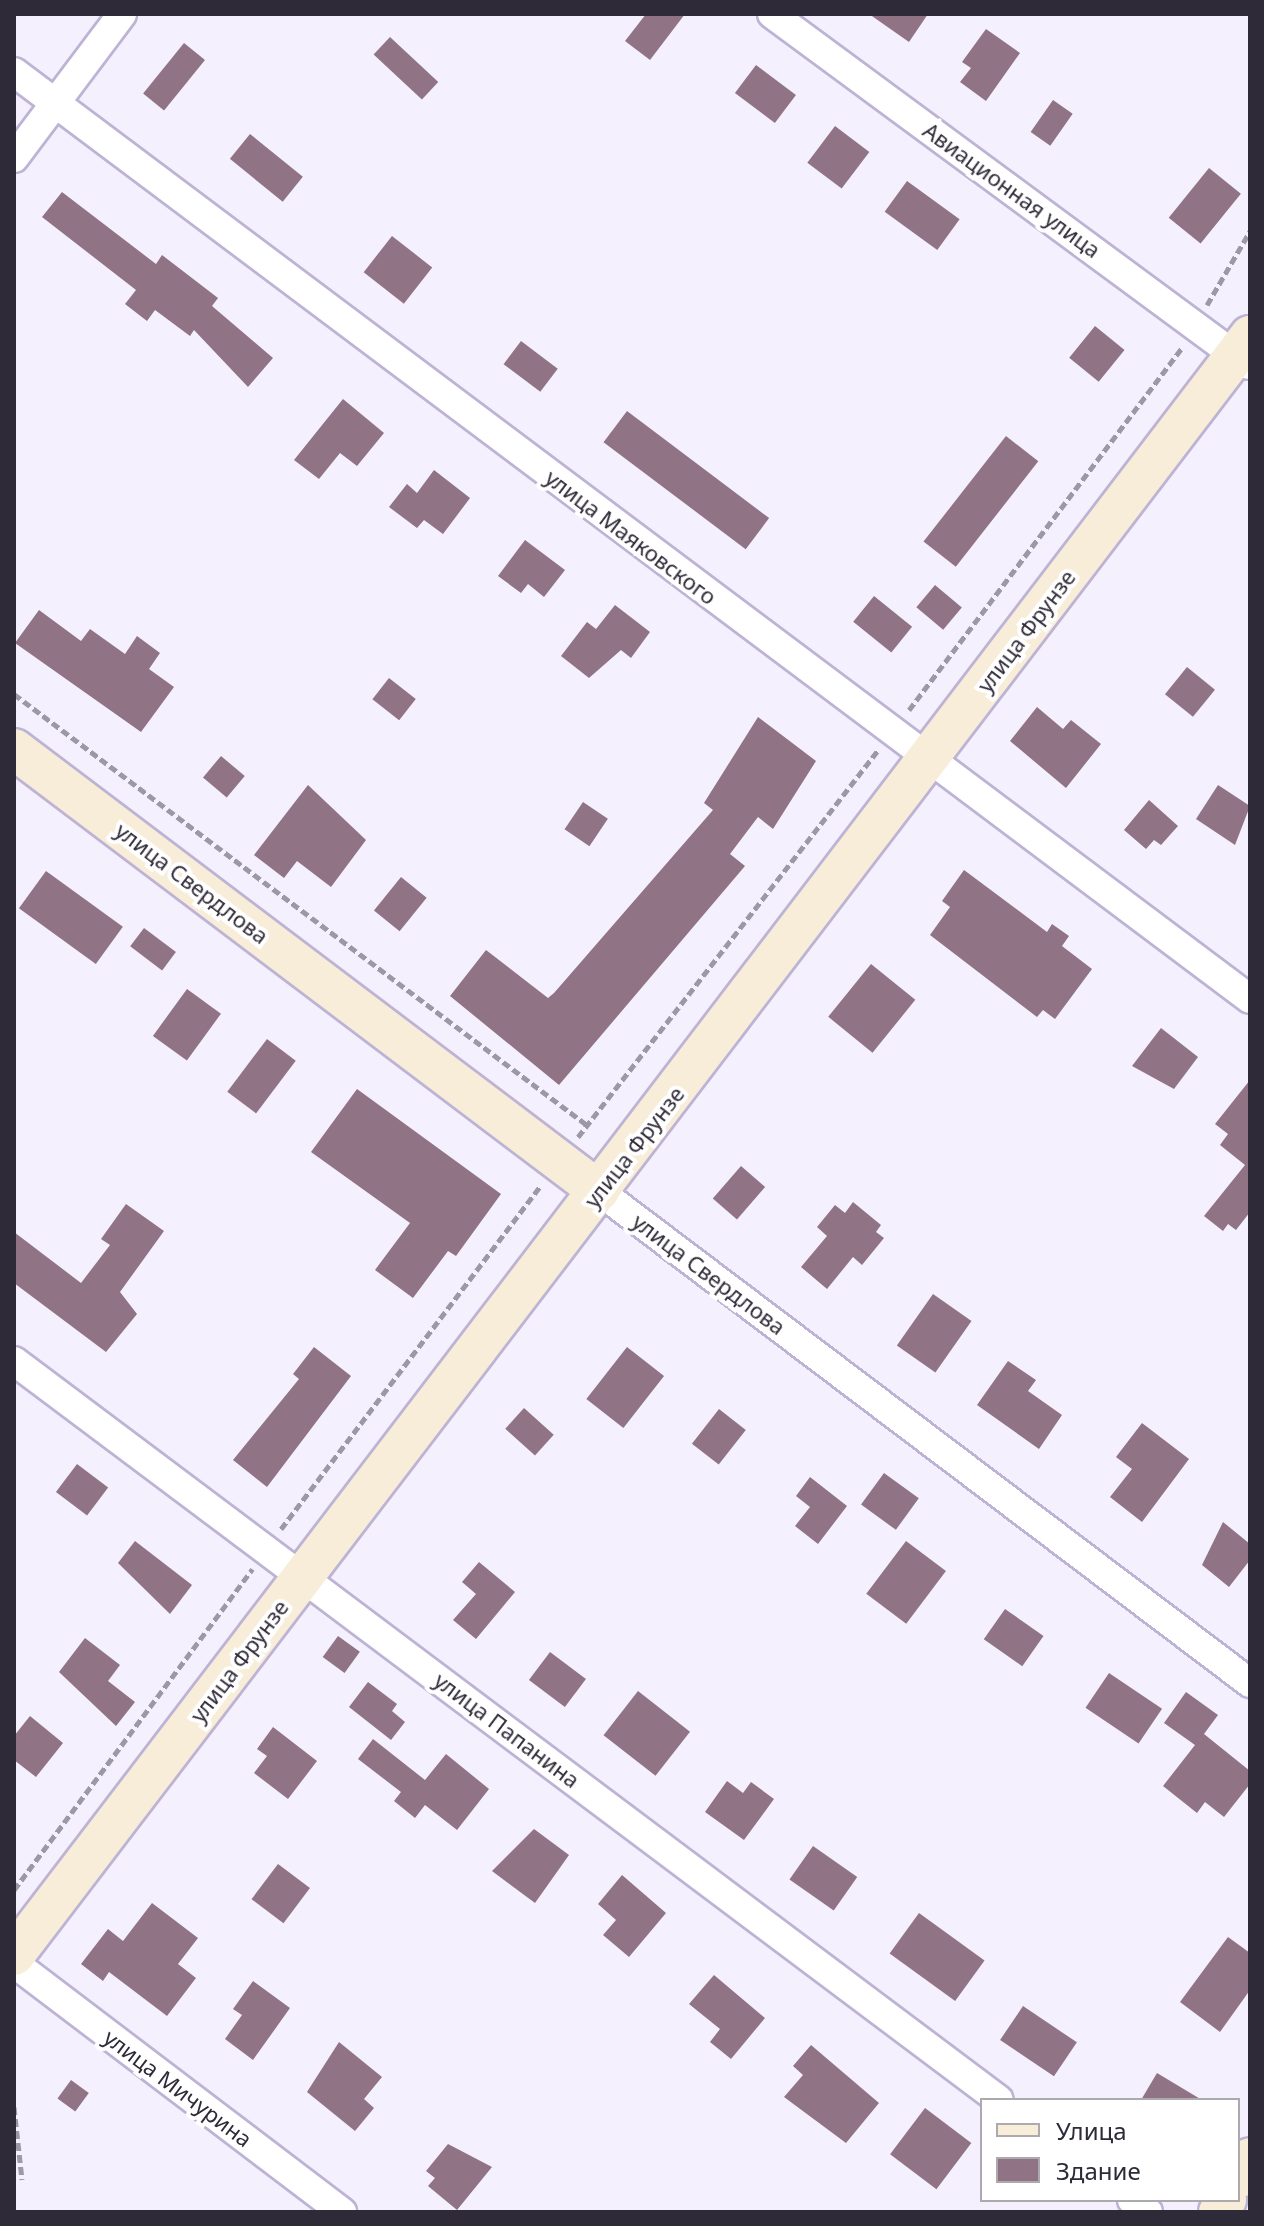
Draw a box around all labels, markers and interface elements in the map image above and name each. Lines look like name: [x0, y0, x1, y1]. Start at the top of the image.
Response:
street label: Авиационная улица: [918, 117, 1106, 263]
street label: улица Маяковского: [540, 464, 722, 610]
street label: улица Фрунзе: [971, 565, 1081, 697]
street label: улица Свердлова: [110, 817, 274, 949]
street label: улица Фрунзе: [579, 1081, 689, 1213]
street label: улица Свердлова: [627, 1208, 791, 1340]
street label: улица Фрунзе: [184, 1595, 294, 1727]
street label: улица Папанина: [429, 1667, 585, 1793]
street label: улица Мичурина: [99, 2024, 257, 2152]
legend: [980, 2098, 1240, 2202]
text: Улица: [1056, 2114, 1127, 2147]
text: Здание: [1056, 2154, 1141, 2187]

